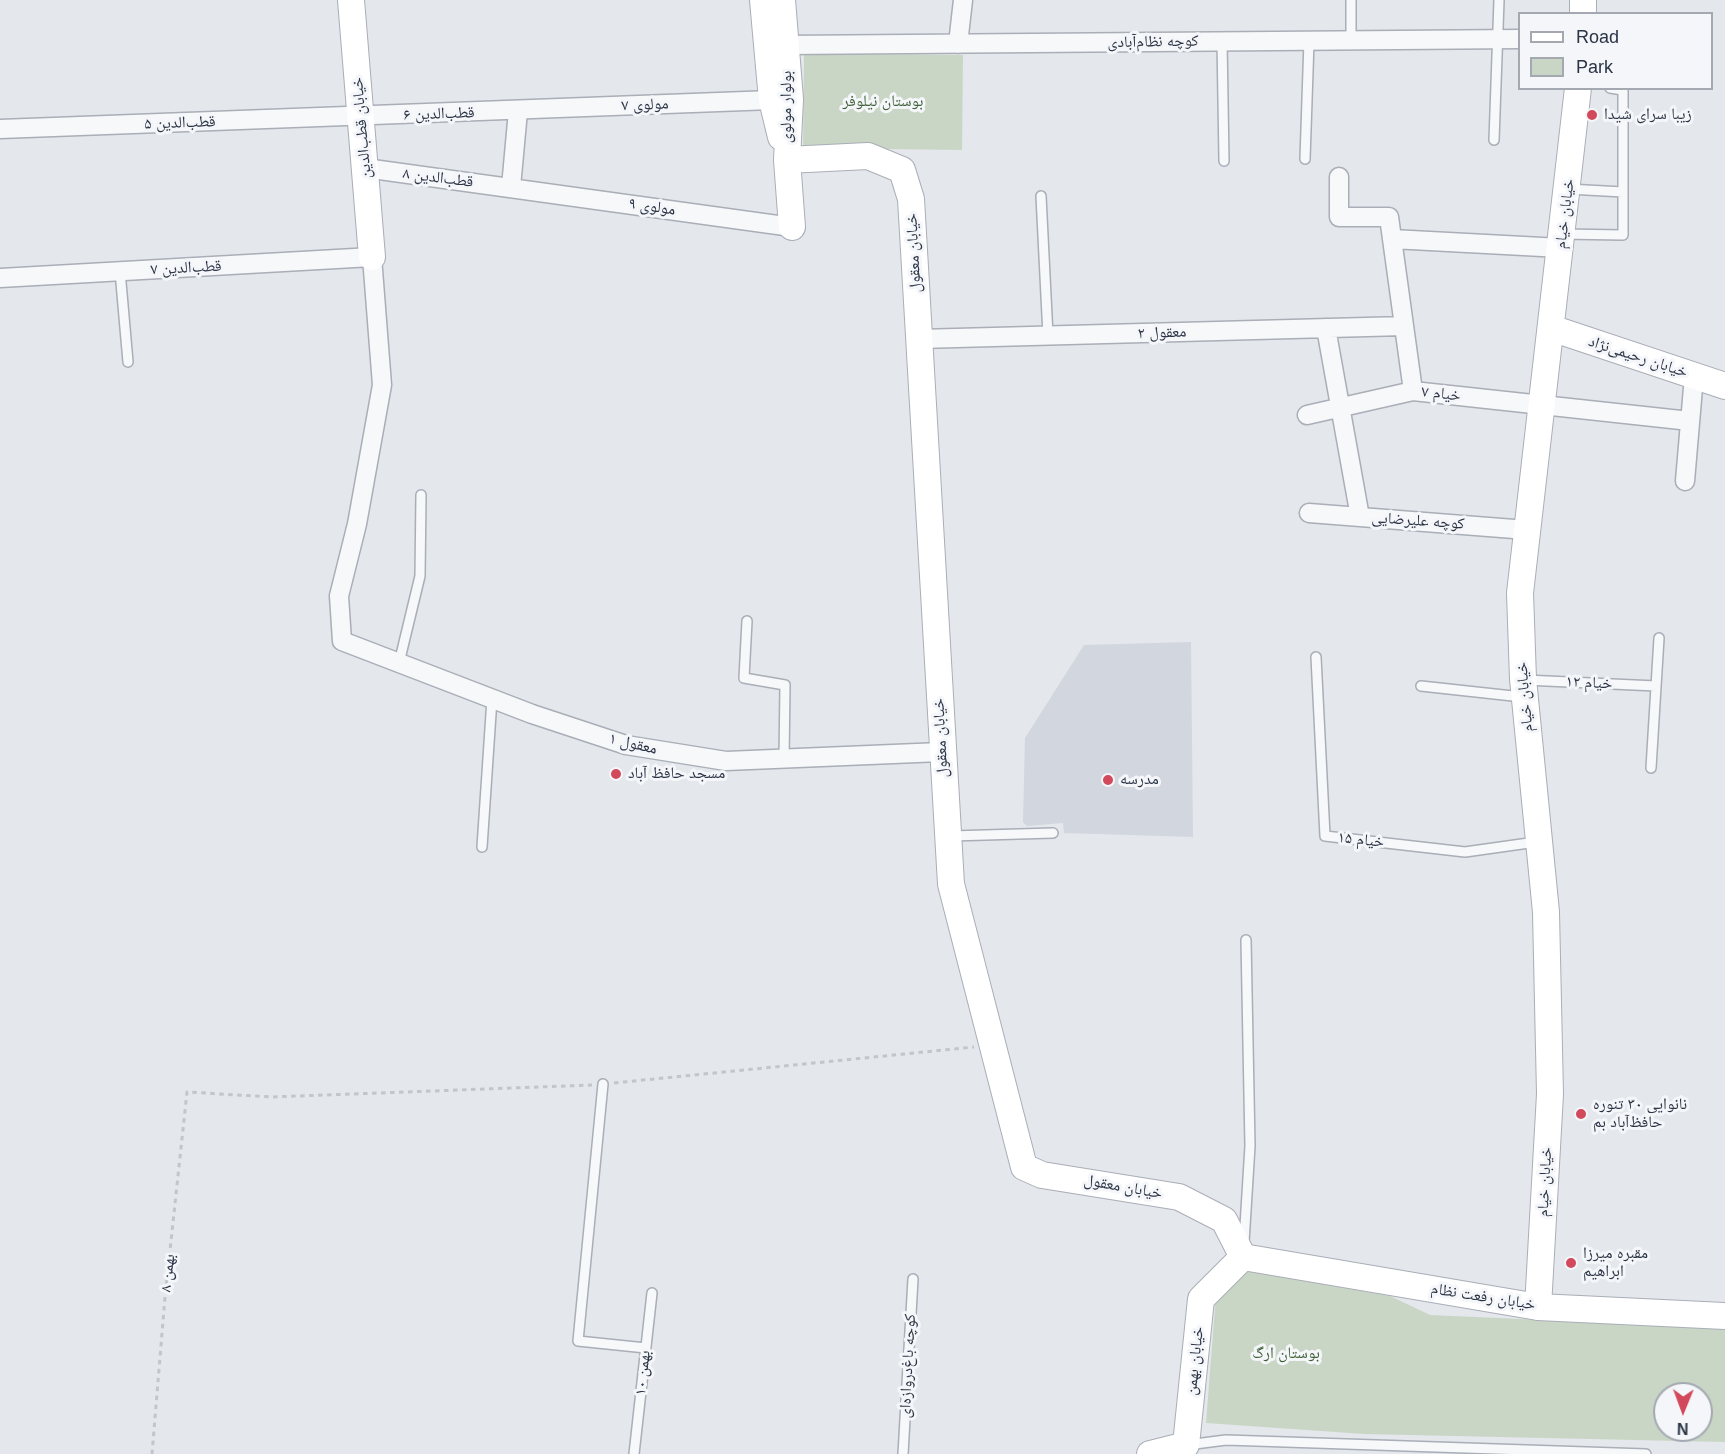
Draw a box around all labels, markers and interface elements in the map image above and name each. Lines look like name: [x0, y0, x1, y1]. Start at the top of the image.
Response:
legend: [1518, 12, 1713, 90]
text: Road: [1576, 27, 1619, 47]
street label: کوچه نظام‌آبادی: [1107, 32, 1199, 52]
text: Park: [1576, 57, 1613, 77]
street label: بولوار مولوی: [777, 71, 797, 143]
street label: خیابان قطب‌الدین: [348, 76, 376, 180]
park label: بوستان نیلوفر: [843, 92, 923, 112]
street label: مولوی ۷: [621, 95, 669, 115]
street label: قطب‌الدین ۶: [403, 103, 475, 125]
place label: زیبا سرای شیدا: [1604, 105, 1692, 125]
marker: زیبا سرای شیدا: [1585, 108, 1599, 122]
street label: قطب‌الدین ۵: [144, 112, 216, 134]
street label: قطب‌الدین ۸: [402, 164, 474, 192]
street label: خیابان خیام: [1551, 178, 1579, 250]
street label: مولوی ۹: [627, 194, 677, 220]
street label: خیابان معقول: [902, 213, 926, 293]
street label: قطب‌الدین ۷: [150, 257, 222, 279]
street label: معقول ۲: [1137, 323, 1187, 343]
street label: خیابان رحیمی‌نژاد: [1586, 332, 1690, 382]
street label: خیام ۷: [1420, 382, 1462, 406]
street label: کوچه علیرضایی: [1371, 508, 1465, 534]
street label: خیابان خیام: [1512, 661, 1538, 733]
street label: خیام ۱۲: [1565, 672, 1613, 694]
street label: خیابان معقول: [929, 698, 953, 778]
street label: معقول ۱: [607, 729, 659, 759]
place label: مسجد حافظ آباد: [628, 764, 725, 784]
marker: مسجد حافظ آباد: [609, 767, 623, 781]
place label: مدرسه: [1120, 770, 1159, 790]
marker: مدرسه: [1101, 773, 1115, 787]
street label: خیام ۱۵: [1337, 828, 1385, 852]
place label: نانوایی ۳۰ تنوره حافظ‌آباد بم: [1593, 1095, 1687, 1133]
marker: نانوایی ۳۰ تنوره حافظ‌آباد بم: [1574, 1107, 1588, 1121]
street label: خیابان خیام: [1534, 1147, 1556, 1217]
street label: خیابان معقول: [1082, 1171, 1164, 1203]
place label: مقبره میرزا ابراهیم: [1583, 1244, 1648, 1282]
street label: بهمن ۸: [156, 1253, 180, 1293]
marker: مقبره میرزا ابراهیم: [1564, 1256, 1578, 1270]
street label: خیابان رفعت نظام: [1429, 1279, 1537, 1315]
street label: کوچه باغ‌دروازه‌ای: [896, 1313, 920, 1419]
street label: خیابان بهمن: [1182, 1326, 1208, 1396]
park label: بوستان ارگ: [1252, 1344, 1320, 1364]
street label: بهمن ۱۰: [631, 1349, 655, 1397]
north arrow: [1653, 1382, 1713, 1442]
text: N: [1677, 1420, 1689, 1437]

